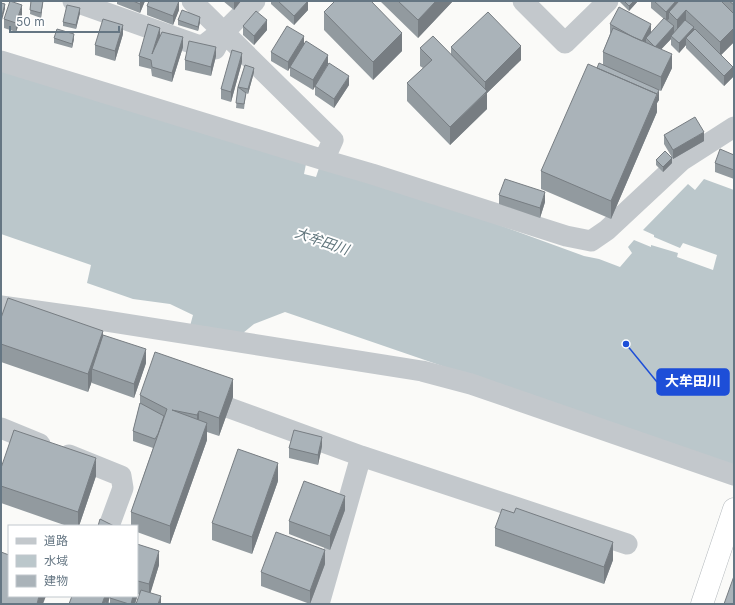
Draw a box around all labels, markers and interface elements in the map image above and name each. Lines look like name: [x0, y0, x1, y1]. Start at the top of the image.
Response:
scale bar: [10, 8, 119, 34]
text: 50 m: [16, 14, 45, 29]
water label: 大牟田川: [293, 223, 353, 258]
callout: 大牟田川: [657, 369, 729, 395]
text: 大牟田川: [665, 372, 721, 389]
legend: [8, 525, 138, 597]
text: 道路: [44, 533, 68, 548]
text: 水域: [44, 553, 68, 568]
text: 建物: [44, 573, 68, 588]

